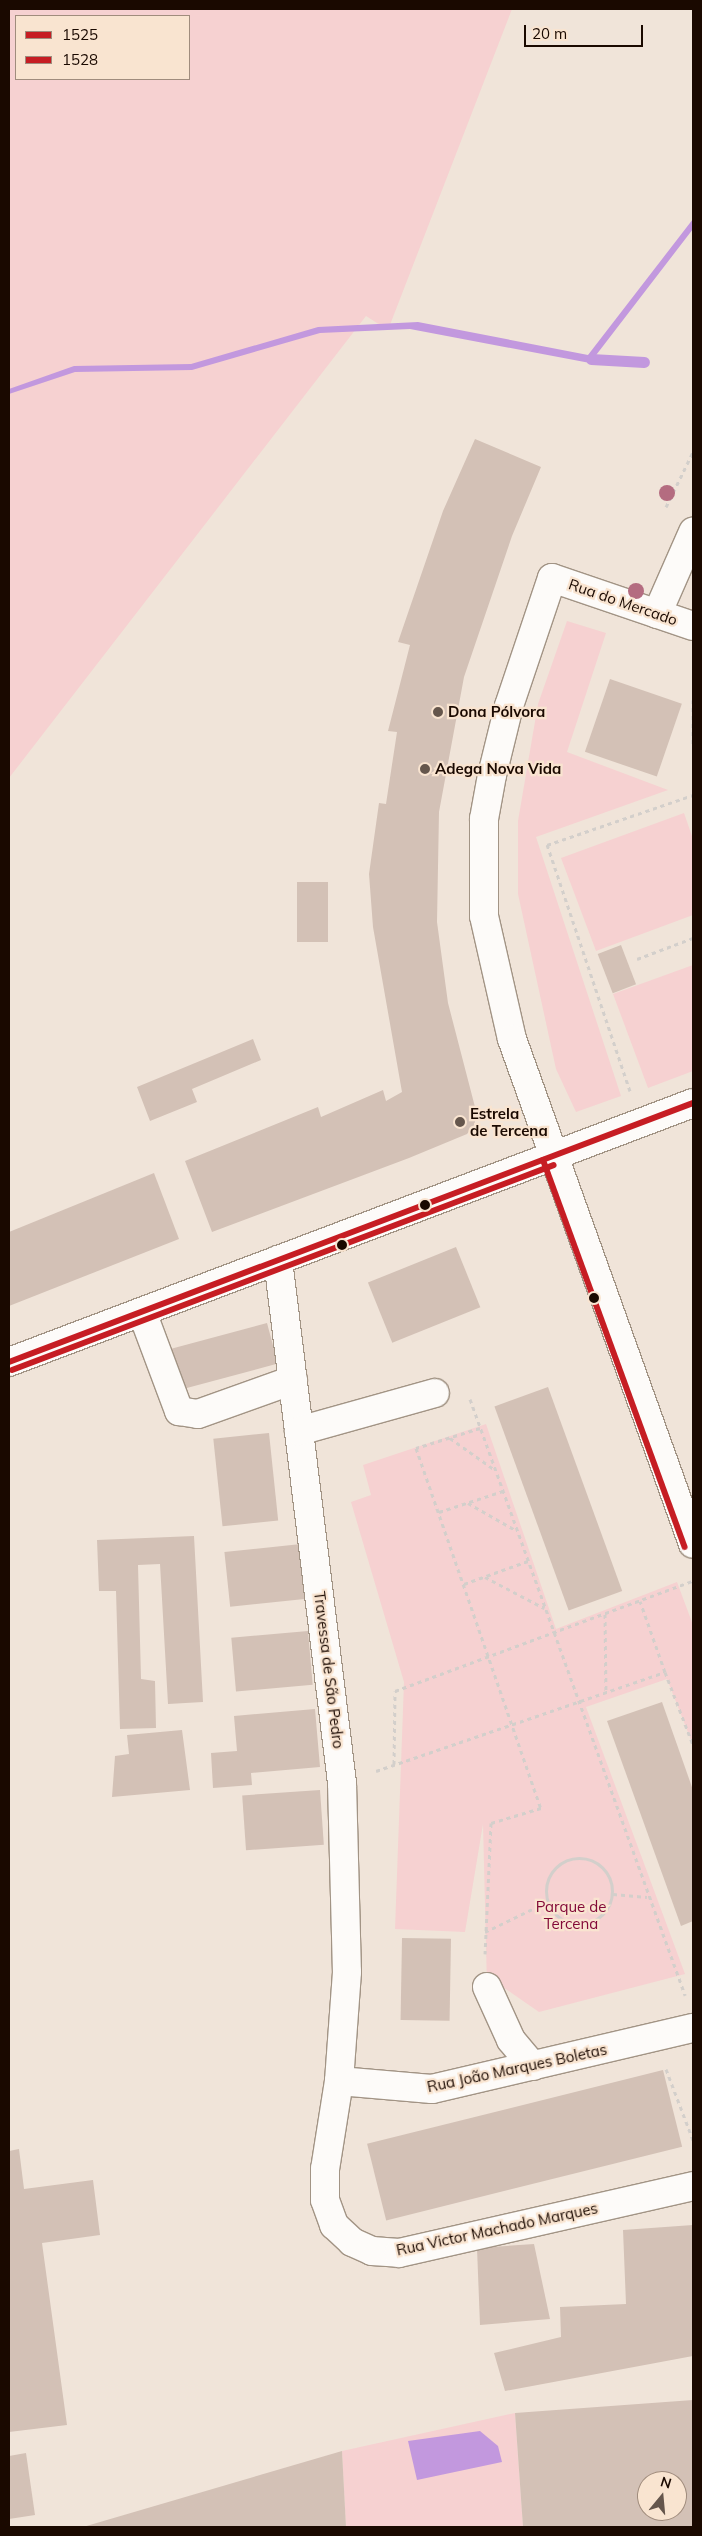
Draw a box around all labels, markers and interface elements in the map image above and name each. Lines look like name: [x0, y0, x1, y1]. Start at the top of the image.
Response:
legend: [15, 15, 190, 80]
scale bar: [527, 15, 646, 47]
text: 20 m: [532, 24, 567, 43]
text: 1525: [62, 25, 98, 44]
text: 1528: [62, 50, 98, 69]
street label: Rua do Mercado: [566, 575, 680, 629]
place label: Dona Pólvora: [448, 703, 545, 721]
marker: Dona Pólvora: [432, 706, 444, 718]
place label: Adega Nova Vida: [435, 760, 561, 778]
marker: Adega Nova Vida: [419, 763, 431, 775]
place label: Estrela de Tercena: [470, 1104, 548, 1139]
marker: Estrela de Tercena: [454, 1116, 466, 1128]
unlabelled marker: [420, 1200, 430, 1210]
unlabelled marker: [337, 1240, 347, 1250]
unlabelled marker: [589, 1293, 599, 1303]
street label: Travessa de São Pedro: [310, 1590, 348, 1750]
park label: Parque de Tercena: [536, 1897, 606, 1932]
street label: Rua João Marques Boletas: [425, 2040, 609, 2096]
street label: Rua Victor Machado Marques: [395, 2199, 599, 2259]
north arrow: [637, 2471, 687, 2521]
text: N: [658, 2472, 674, 2493]

